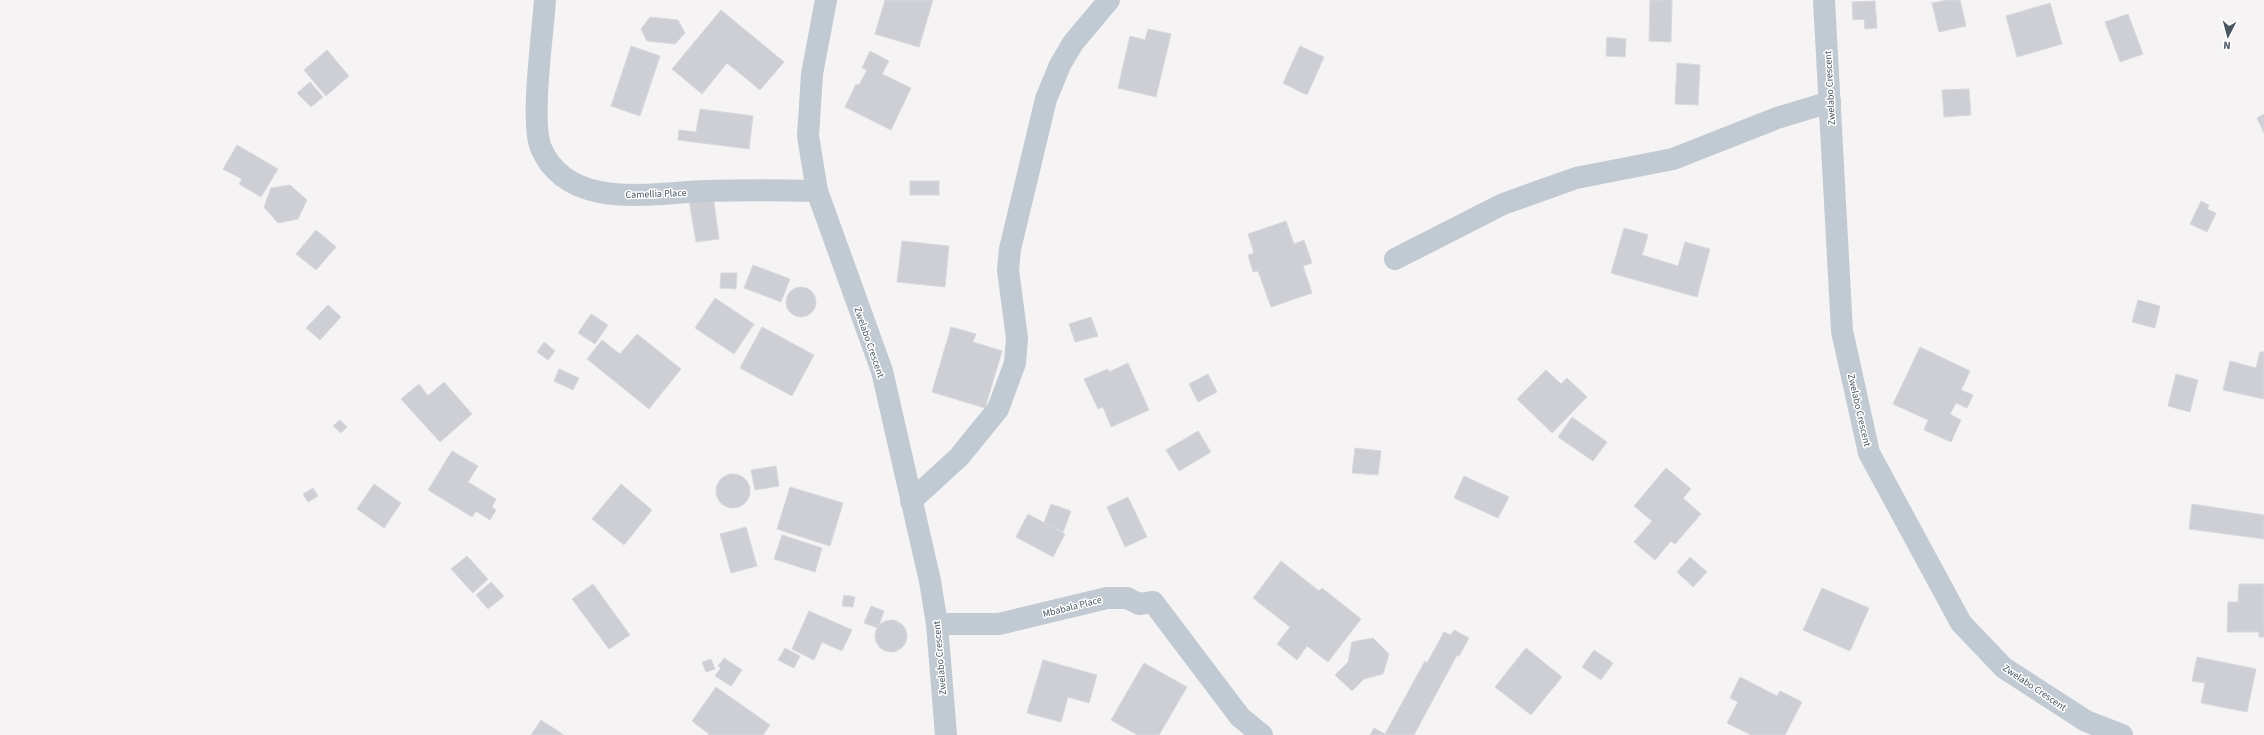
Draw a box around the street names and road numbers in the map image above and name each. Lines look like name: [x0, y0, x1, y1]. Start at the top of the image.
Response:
street label: Zwelabo Crescent: [1821, 50, 1839, 125]
street label: Camellia Place: [625, 186, 687, 202]
street label: Zwelabo Crescent: [850, 305, 888, 380]
street label: Zwelabo Crescent: [1844, 372, 1874, 449]
street label: Mbabala Place: [1041, 593, 1103, 621]
street label: Zwelabo Crescent: [930, 620, 950, 696]
street label: Zwelabo Crescent: [2000, 661, 2070, 715]

